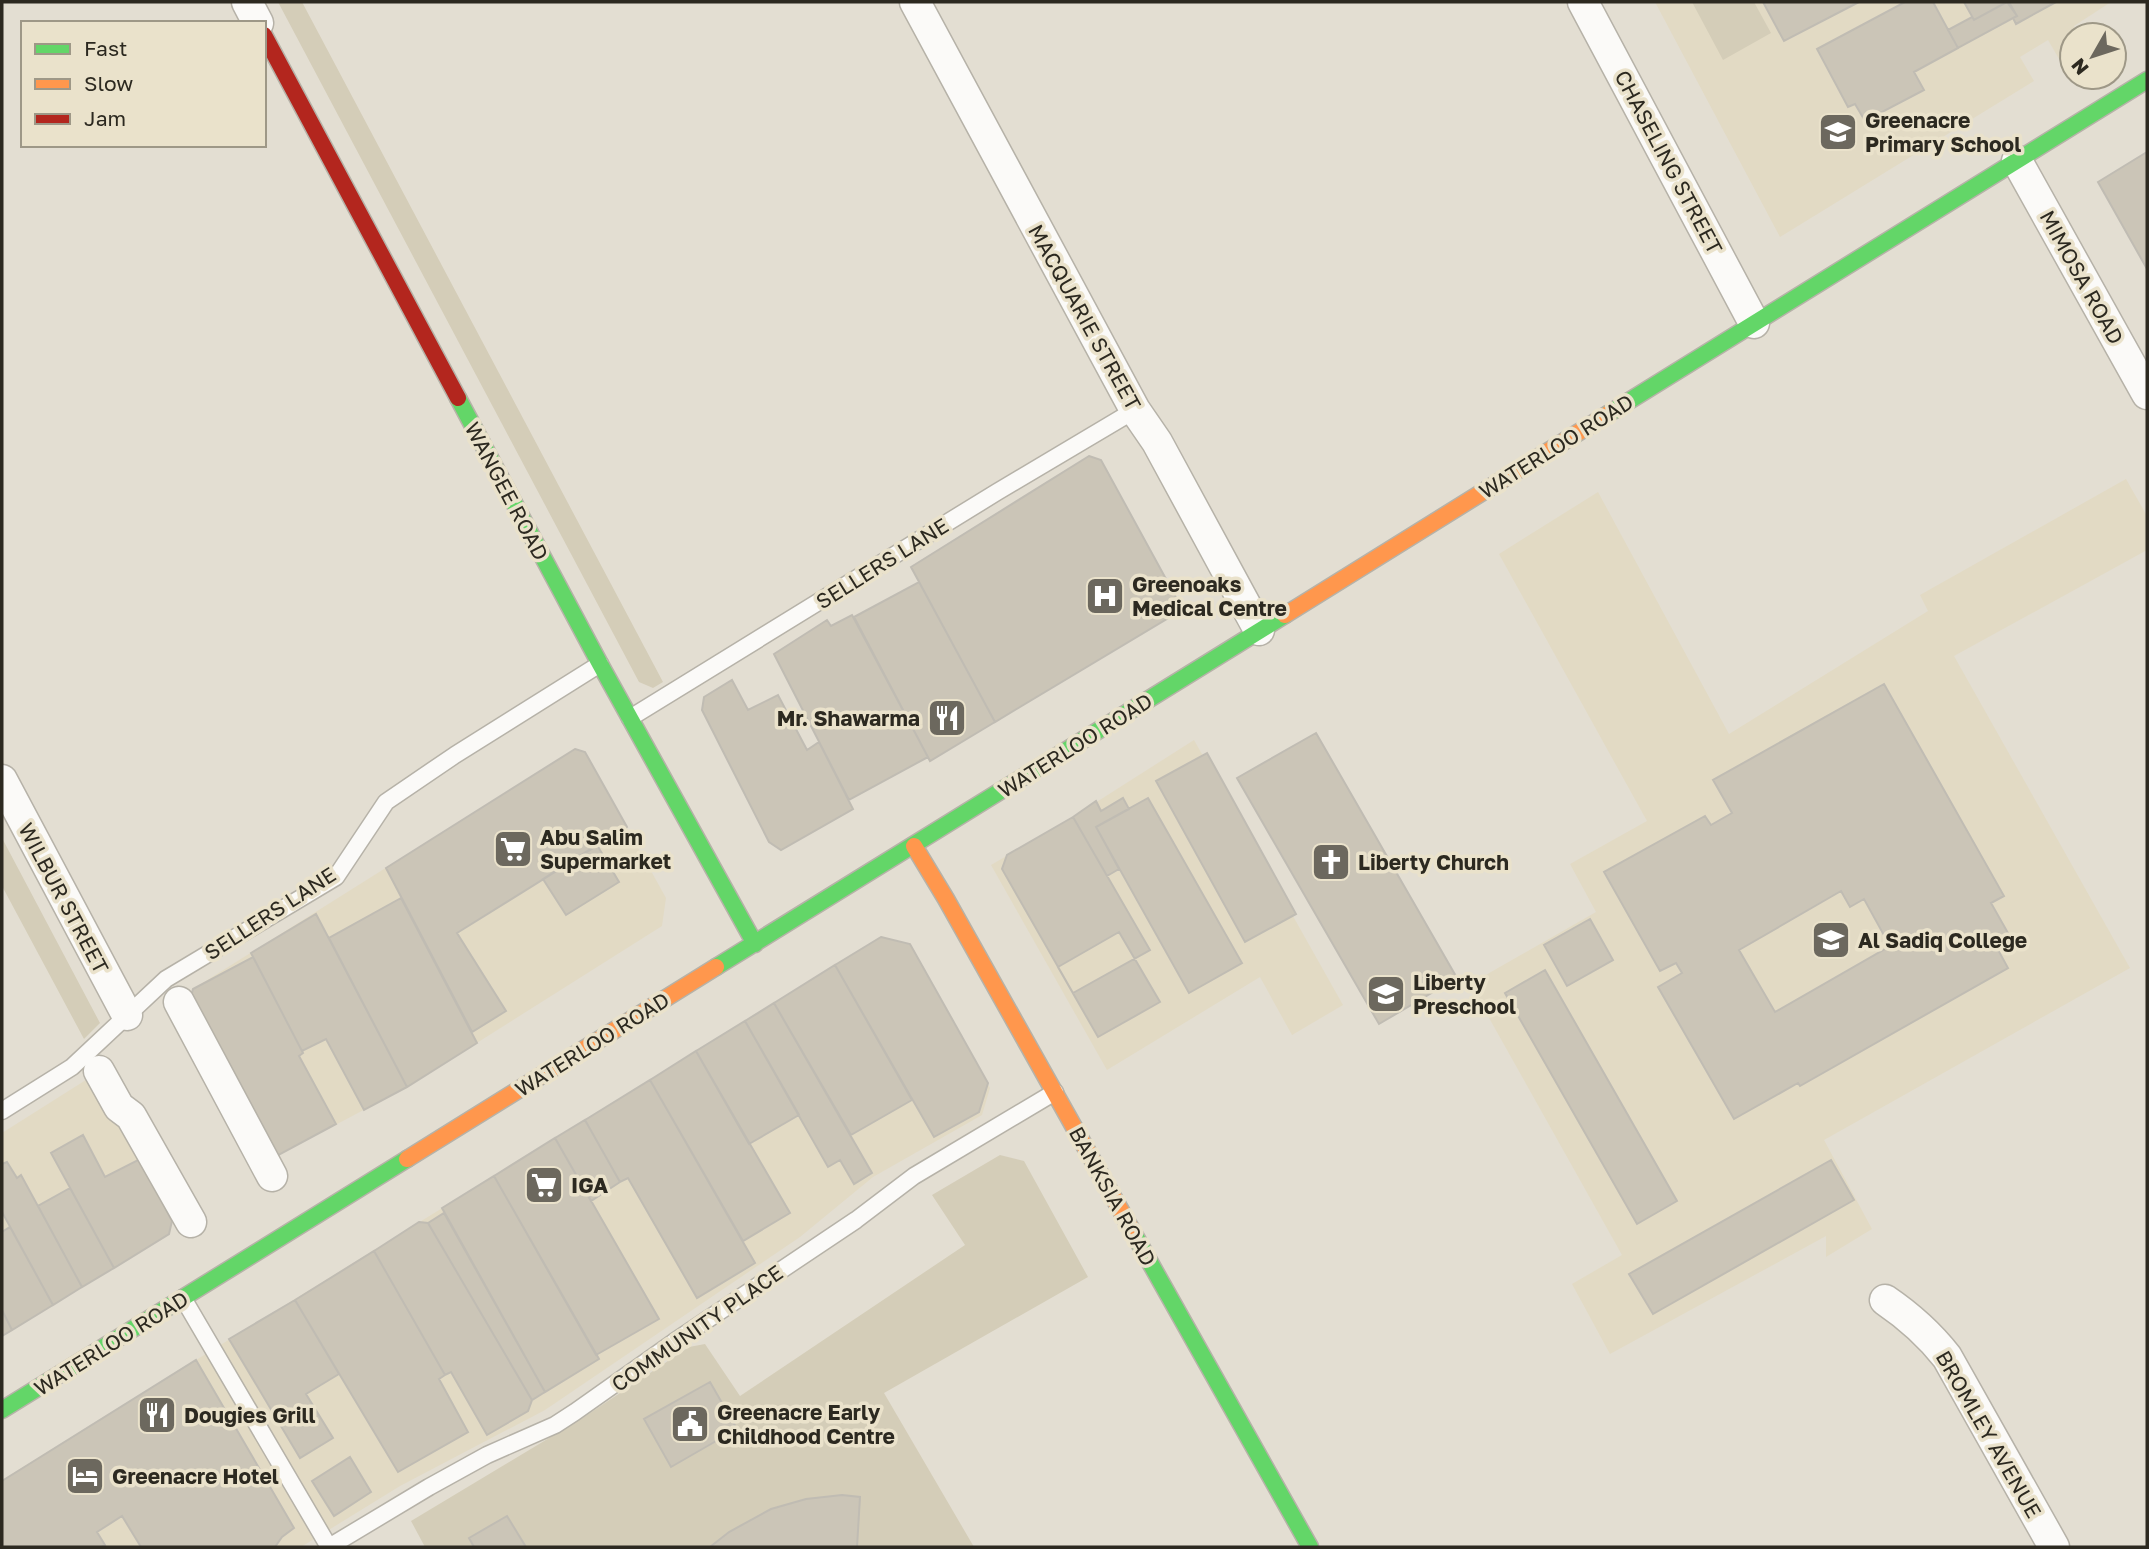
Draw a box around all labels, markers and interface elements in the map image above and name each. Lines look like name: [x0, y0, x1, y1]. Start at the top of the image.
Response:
legend: [21, 21, 266, 147]
north arrow: [2058, 21, 2128, 91]
text: Fast: [84, 35, 127, 61]
text: N: [2066, 54, 2093, 80]
street label: CHASELING STREET: [1610, 66, 1728, 258]
text: Slow: [84, 70, 133, 96]
text: Jam: [84, 105, 126, 131]
place label: Greenacre Primary School: [1865, 107, 2021, 157]
school or university icon: Greenacre Primary School: [1817, 111, 1859, 153]
street label: MIMOSA ROAD: [2035, 206, 2129, 348]
street label: MACQUARIE STREET: [1023, 219, 1147, 415]
street label: WATERLOO ROAD: [1474, 388, 1638, 504]
street label: WANGEE ROAD: [460, 417, 554, 565]
street label: SELLERS LANE: [811, 512, 953, 614]
place label: Greenoaks Medical Centre: [1132, 571, 1287, 621]
hospital icon: Greenoaks Medical Centre: [1084, 575, 1126, 617]
street label: WATERLOO ROAD: [993, 687, 1157, 803]
restaurant icon: Mr. Shawarma: [926, 697, 968, 739]
place label: Mr. Shawarma: [777, 705, 920, 731]
street label: WILBUR STREET: [13, 818, 115, 978]
place label: Abu Salim Supermarket: [540, 824, 671, 874]
supermarket icon: Abu Salim Supermarket: [492, 828, 534, 870]
church icon: Liberty Church: [1310, 841, 1352, 883]
place label: Liberty Church: [1358, 849, 1509, 875]
street label: SELLERS LANE: [199, 861, 341, 965]
school or university icon: Al Sadiq College: [1810, 919, 1852, 961]
place label: Al Sadiq College: [1858, 927, 2027, 953]
place label: Liberty Preschool: [1413, 969, 1516, 1019]
school or university icon: Liberty Preschool: [1365, 973, 1407, 1015]
street label: WATERLOO ROAD: [510, 986, 674, 1102]
street label: BANKSIA ROAD: [1064, 1122, 1162, 1270]
supermarket icon: IGA: [523, 1164, 565, 1206]
place label: IGA: [571, 1172, 608, 1198]
street label: COMMUNITY PLACE: [606, 1259, 788, 1397]
street label: WATERLOO ROAD: [29, 1285, 193, 1401]
street label: BROMLEY AVENUE: [1931, 1346, 2047, 1522]
restaurant icon: Dougies Grill: [136, 1394, 178, 1436]
place label: Greenacre Early Childhood Centre: [717, 1399, 895, 1449]
place label: Dougies Grill: [184, 1402, 316, 1428]
public building icon: Greenacre Early Childhood Centre: [669, 1403, 711, 1445]
hotel icon: Greenacre Hotel: [64, 1455, 106, 1497]
place label: Greenacre Hotel: [112, 1463, 279, 1489]

